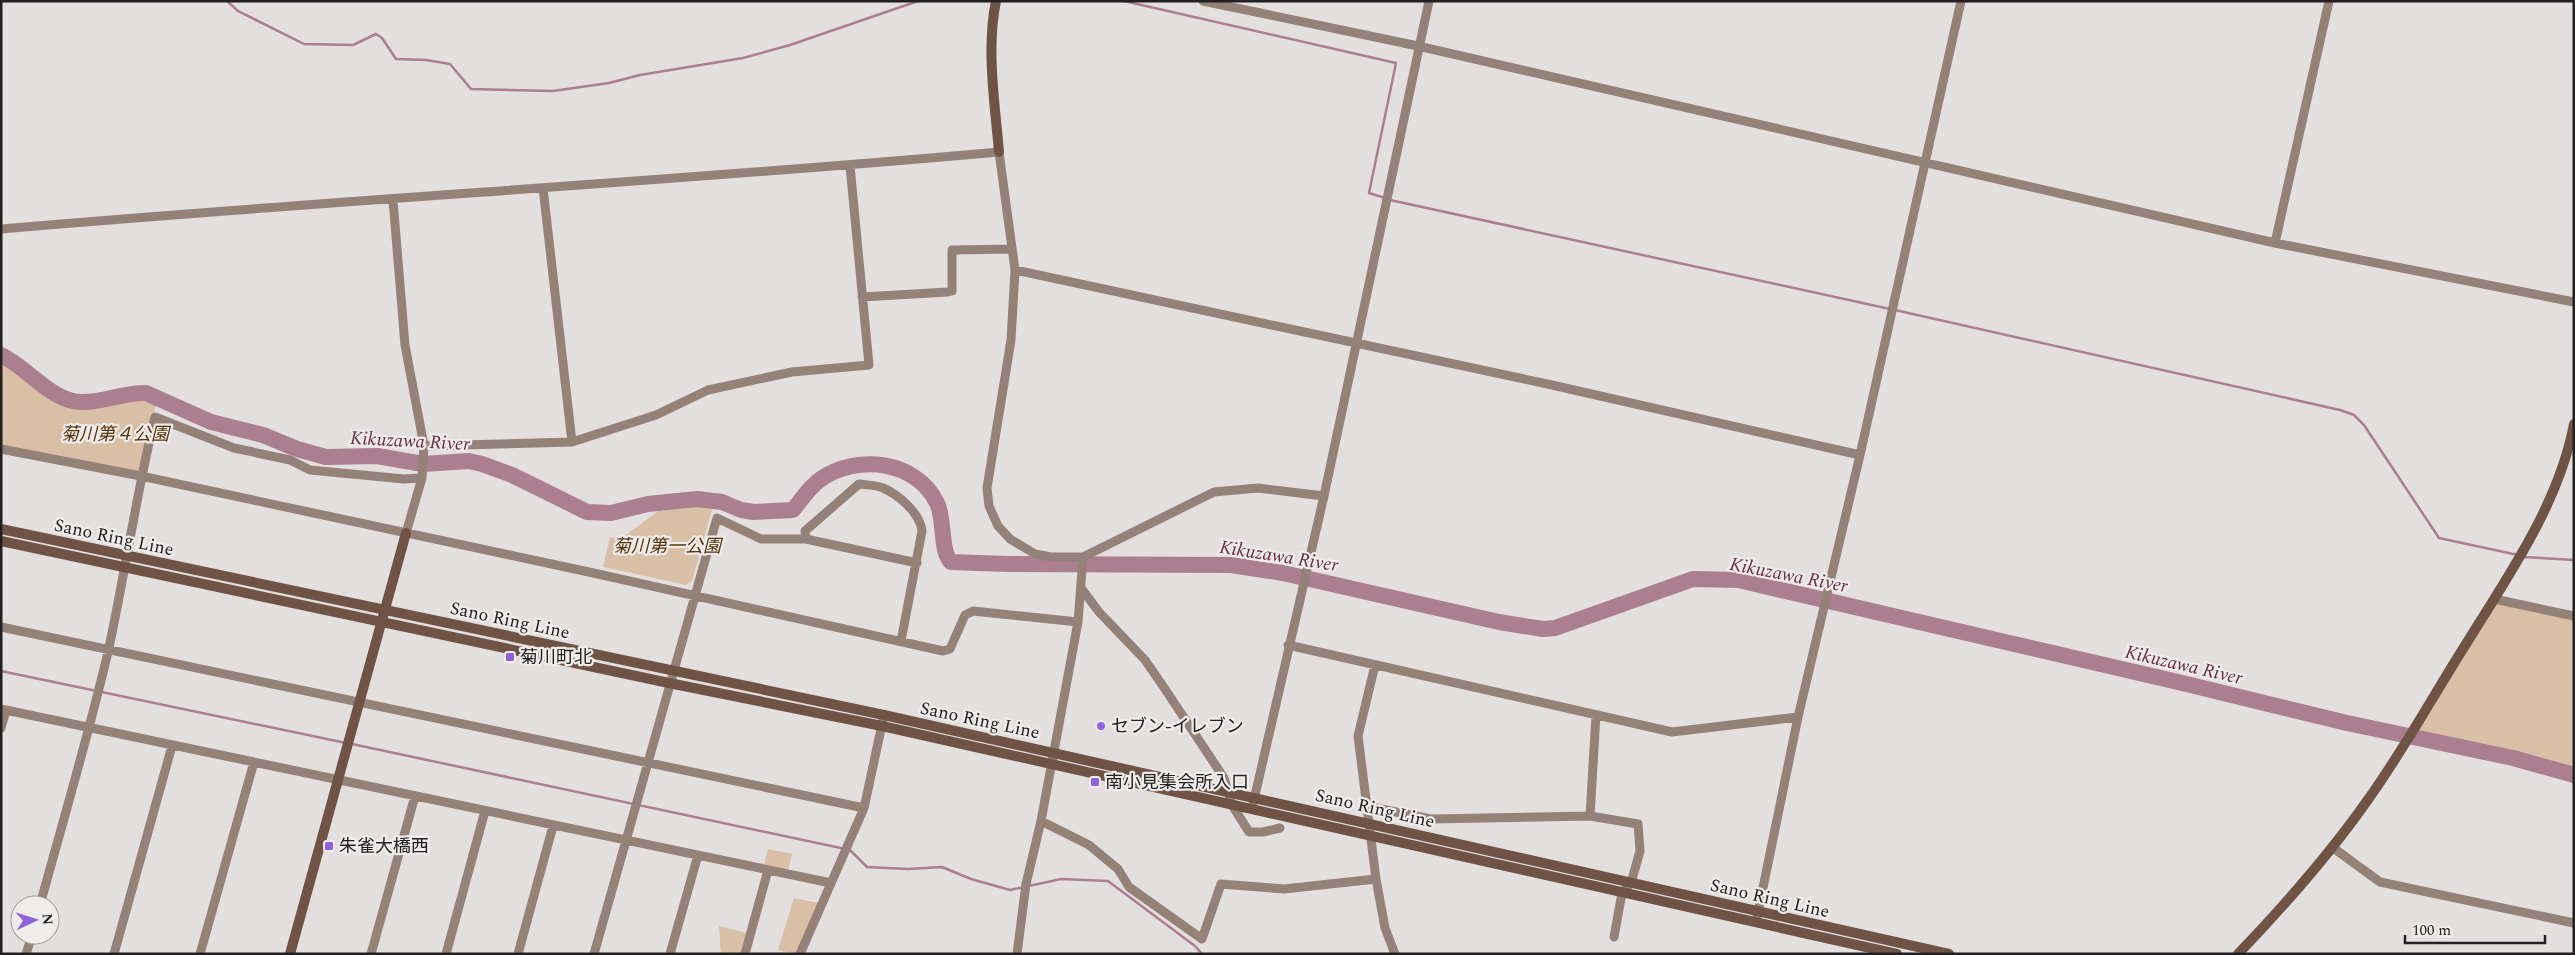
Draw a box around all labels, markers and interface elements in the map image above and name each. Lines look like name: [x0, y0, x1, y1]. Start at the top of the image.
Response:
park label: 菊川第４公園: [61, 421, 172, 448]
water label: Kikuzawa River: [349, 424, 471, 459]
street label: Sano Ring Line: [51, 512, 176, 563]
park label: 菊川第一公園: [613, 533, 724, 560]
water label: Kikuzawa River: [1217, 533, 1341, 580]
water label: Kikuzawa River: [1727, 550, 1851, 601]
street label: Sano Ring Line: [447, 595, 572, 646]
water label: Kikuzawa River: [2122, 638, 2246, 693]
place label: 菊川町北: [520, 644, 592, 671]
marker: 菊川町北: [504, 651, 516, 663]
street label: Sano Ring Line: [917, 695, 1042, 746]
place label: セブン-イレブン: [1111, 713, 1244, 740]
marker: セブン-イレブン: [1095, 720, 1107, 732]
place label: 南小見集会所入口: [1105, 769, 1249, 796]
marker: 南小見集会所入口: [1089, 776, 1101, 788]
street label: Sano Ring Line: [1312, 782, 1437, 835]
place label: 朱雀大橋西: [339, 833, 429, 860]
marker: 朱雀大橋西: [323, 840, 335, 852]
street label: Sano Ring Line: [1707, 872, 1832, 925]
north arrow: [10, 895, 60, 945]
scale bar: [2405, 912, 2545, 944]
text: N: [37, 913, 58, 926]
text: 100 m: [2412, 919, 2451, 942]

